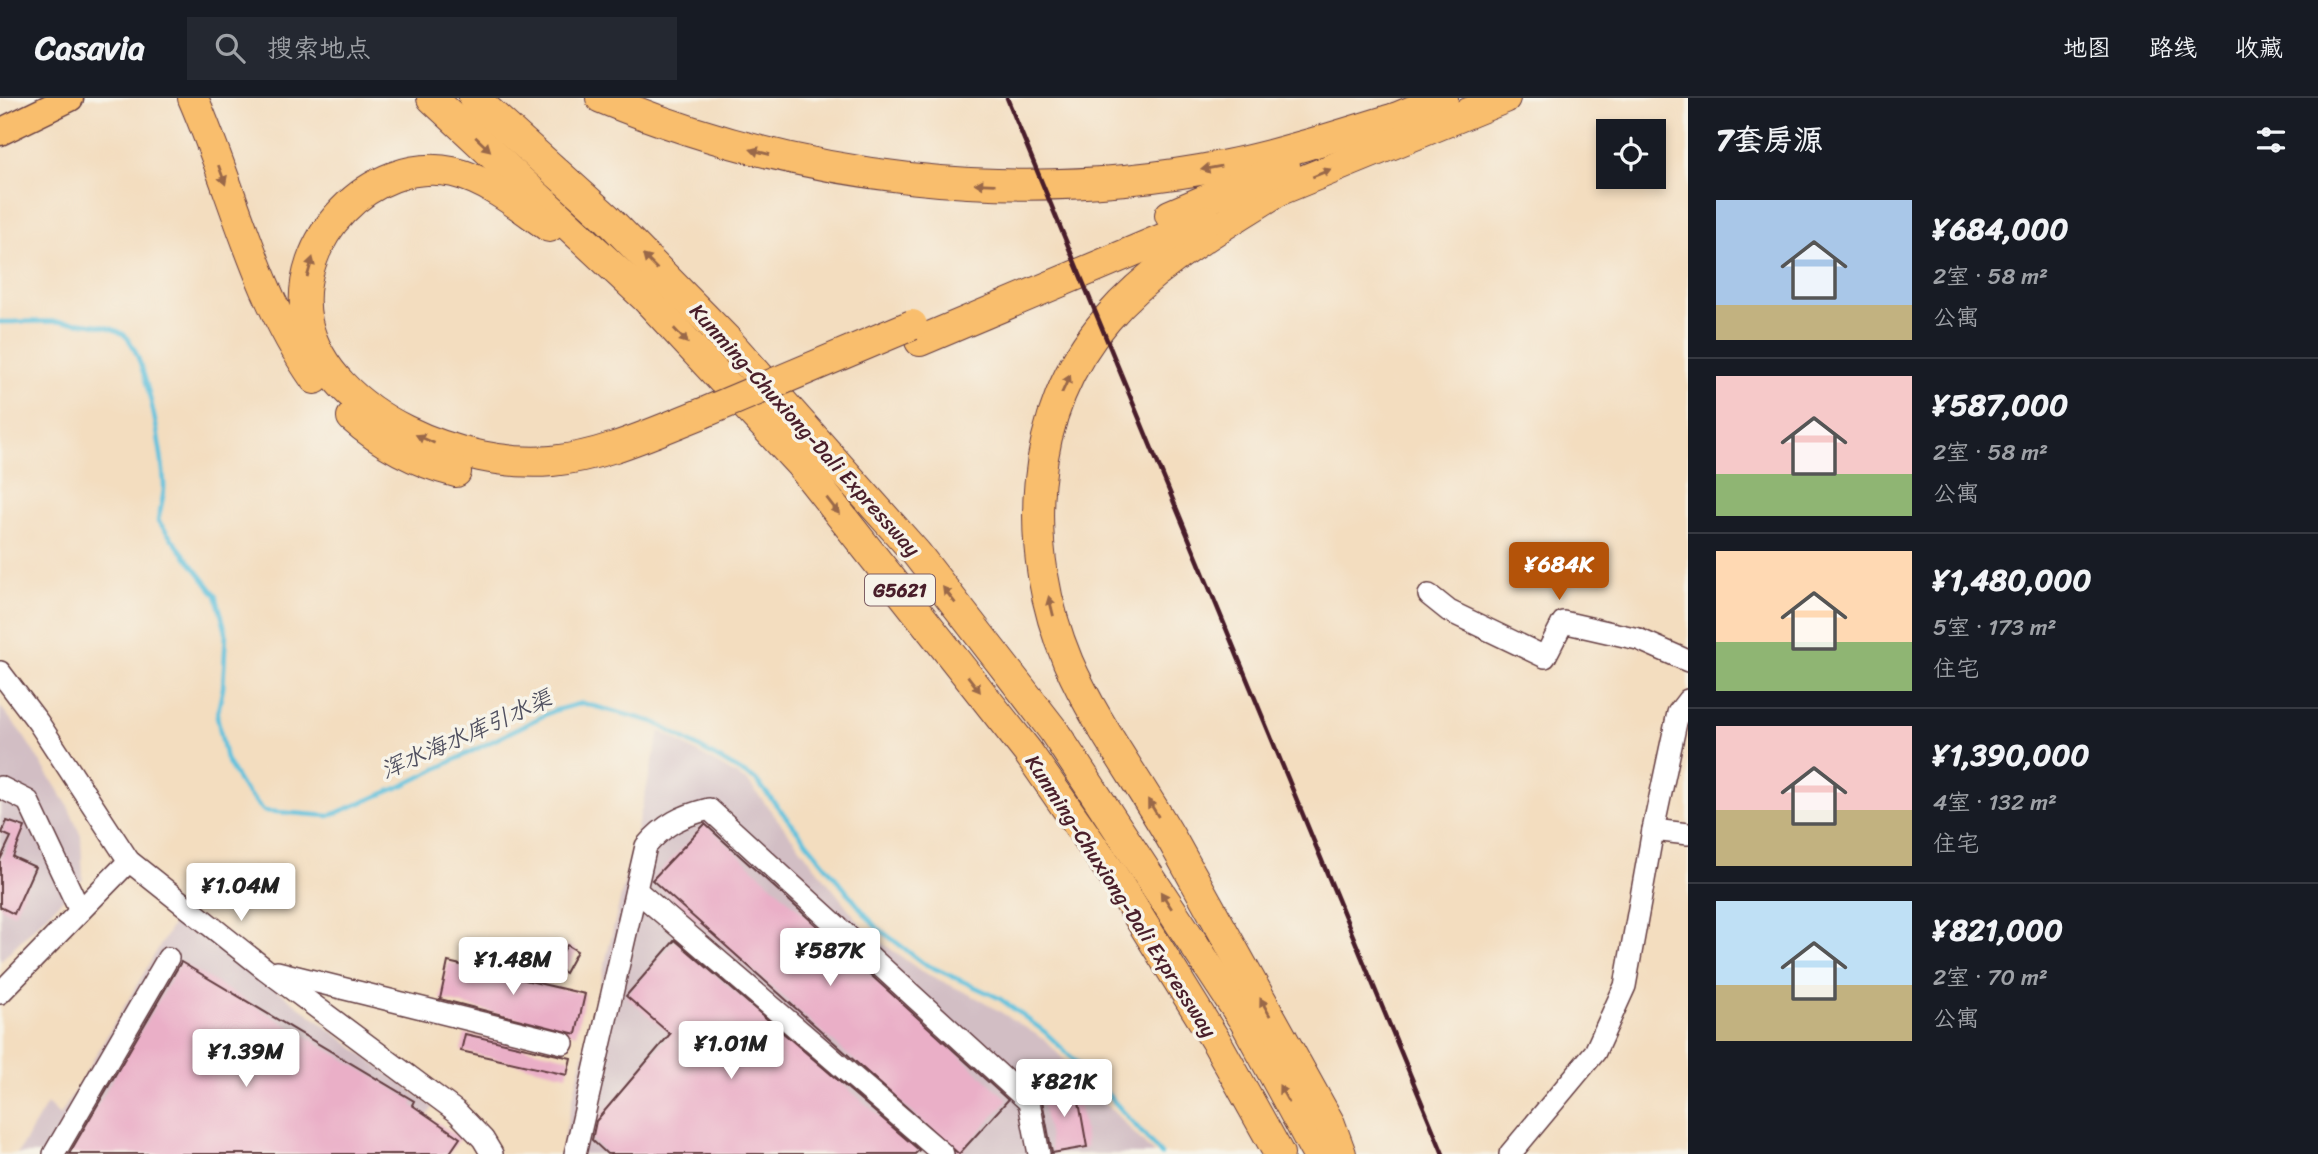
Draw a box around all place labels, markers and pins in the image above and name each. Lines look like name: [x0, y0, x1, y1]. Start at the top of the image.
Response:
pin: ¥684K: [1510, 542, 1608, 602]
pin: ¥1.04M: [184, 864, 298, 923]
pin: ¥587K: [781, 928, 879, 988]
pin: ¥1.48M: [456, 937, 570, 997]
pin: ¥1.01M: [674, 1021, 788, 1081]
pin: ¥1.39M: [189, 1030, 303, 1089]
pin: ¥821K: [1015, 1060, 1113, 1119]

